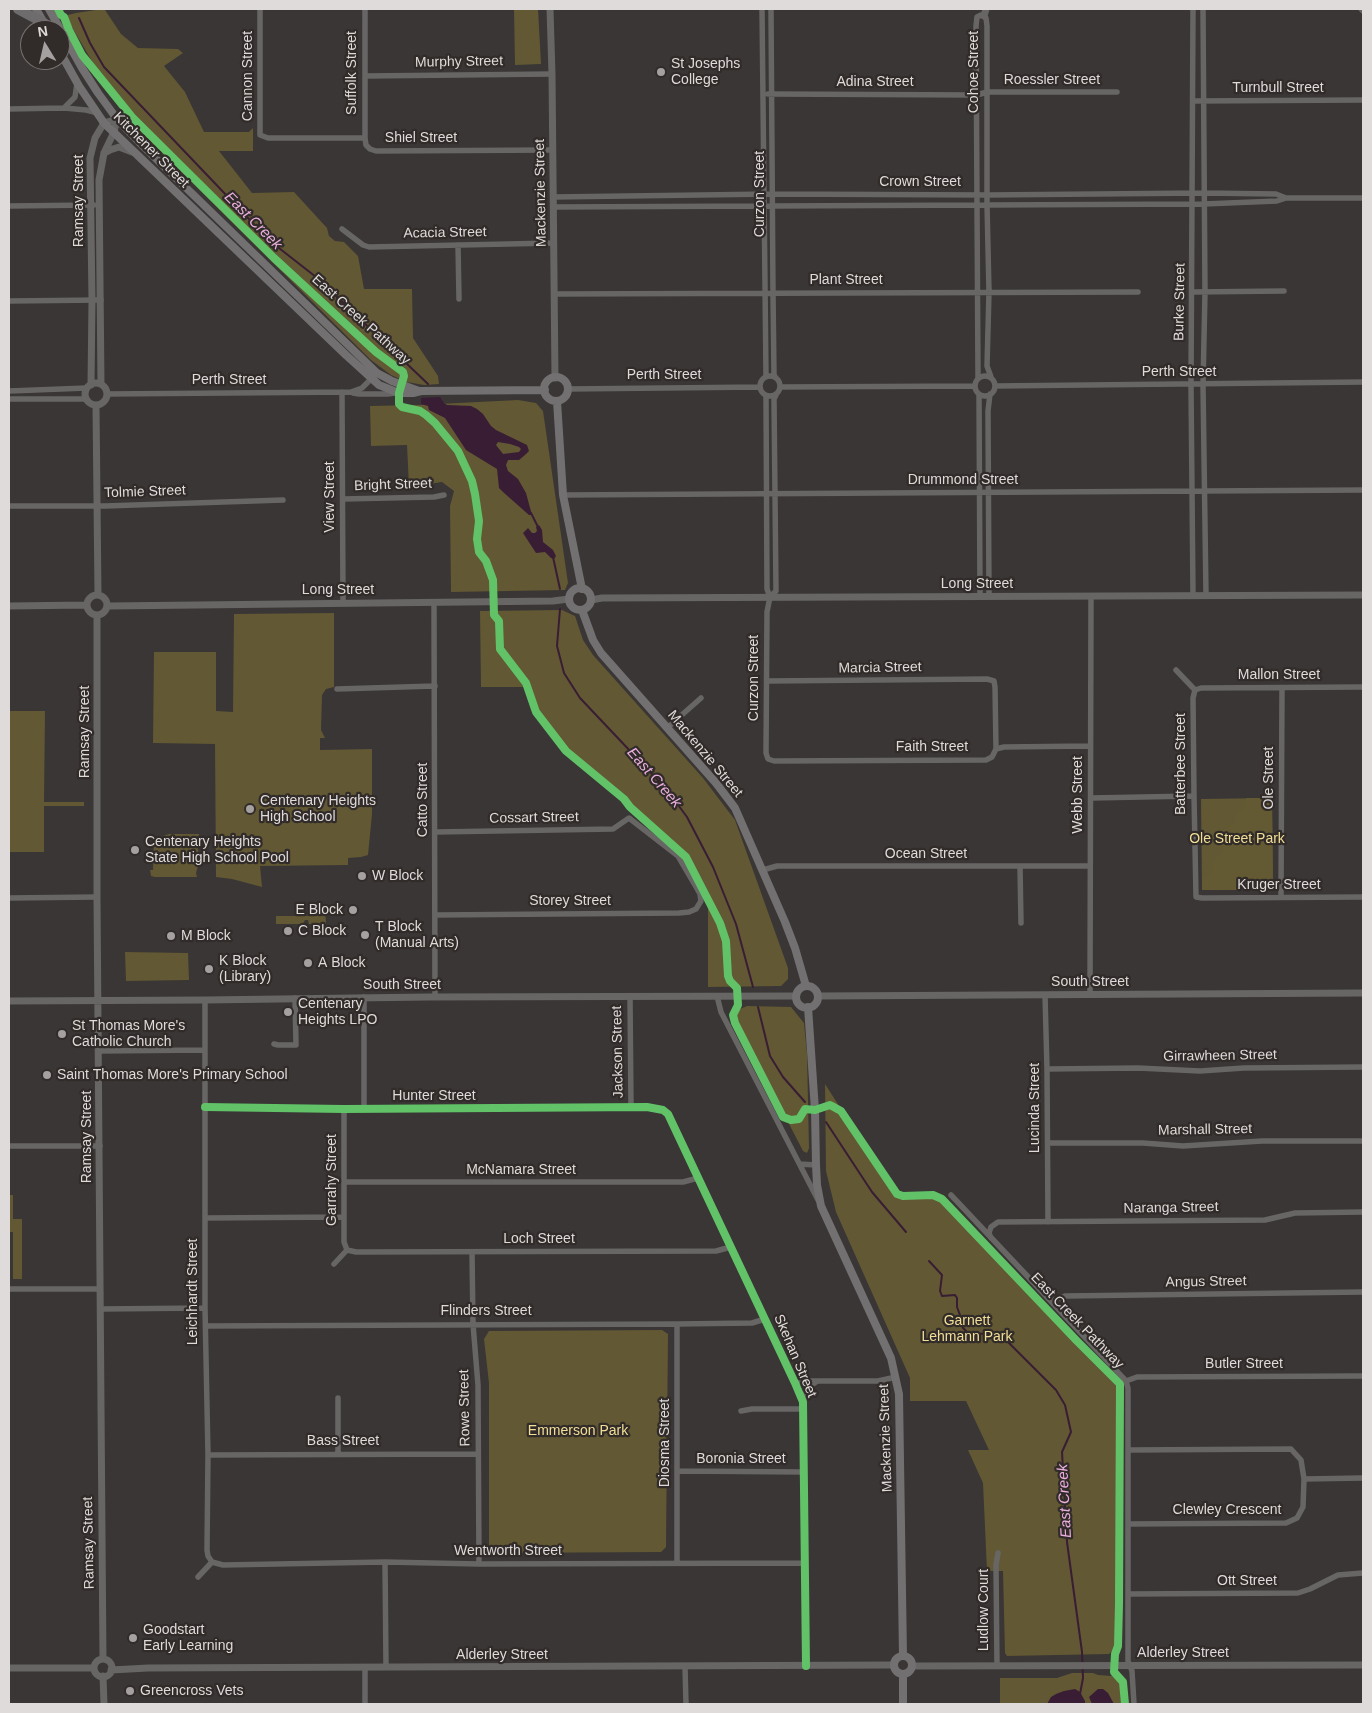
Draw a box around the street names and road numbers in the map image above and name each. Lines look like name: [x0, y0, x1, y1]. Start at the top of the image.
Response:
street label: Cannon Street: [240, 31, 256, 121]
street label: Suffolk Street: [344, 31, 360, 115]
street label: Cohoe Street: [966, 31, 982, 113]
street label: Murphy Street: [415, 53, 503, 71]
street label: Roessler Street: [1004, 72, 1100, 88]
street label: Adina Street: [836, 74, 914, 90]
street label: Turnbull Street: [1232, 80, 1324, 96]
street label: Kitchener Street: [110, 109, 192, 191]
street label: Shiel Street: [385, 130, 457, 146]
street label: Mackenzie Street: [532, 139, 550, 247]
street label: Curzon Street: [752, 151, 768, 237]
street label: Ramsay Street: [71, 155, 87, 247]
street label: Crown Street: [879, 174, 961, 190]
street label: Acacia Street: [403, 224, 487, 242]
street label: Burke Street: [1171, 263, 1189, 341]
street label: East Creek Pathway: [308, 271, 414, 369]
street label: Plant Street: [809, 272, 883, 288]
street label: Perth Street: [1142, 364, 1216, 380]
street label: Perth Street: [627, 367, 701, 383]
street label: Perth Street: [192, 372, 266, 388]
street label: View Street: [322, 461, 338, 533]
street label: Drummond Street: [908, 472, 1018, 488]
street label: Bright Street: [354, 475, 432, 495]
street label: Tolmie Street: [104, 482, 186, 502]
street label: Long Street: [941, 576, 1013, 592]
street label: Long Street: [302, 582, 374, 598]
street label: Curzon Street: [746, 635, 762, 721]
street label: Marcia Street: [838, 659, 922, 677]
street label: Mallon Street: [1238, 667, 1320, 683]
street label: Ramsay Street: [77, 686, 93, 778]
street label: Mackenzie Street: [664, 707, 746, 801]
street label: Batterbee Street: [1173, 713, 1189, 815]
street label: Faith Street: [896, 739, 968, 755]
street label: Ole Street: [1261, 746, 1277, 810]
street label: Webb Street: [1070, 756, 1086, 834]
street label: Catto Street: [415, 763, 431, 837]
street label: Cossart Street: [489, 809, 579, 827]
street label: Ocean Street: [885, 846, 967, 862]
street label: Kruger Street: [1237, 877, 1321, 893]
street label: Storey Street: [529, 893, 611, 909]
street label: South Street: [1051, 974, 1129, 990]
street label: South Street: [363, 977, 441, 993]
street label: Jackson Street: [609, 1006, 627, 1098]
street label: Girrawheen Street: [1163, 1047, 1277, 1065]
street label: Lucinda Street: [1027, 1063, 1043, 1153]
street label: Hunter Street: [392, 1088, 476, 1104]
street label: Ramsay Street: [79, 1091, 95, 1183]
street label: Marshall Street: [1158, 1121, 1252, 1139]
street label: Garrahy Street: [324, 1134, 340, 1226]
street label: McNamara Street: [466, 1162, 576, 1178]
street label: Naranga Street: [1123, 1199, 1219, 1217]
street label: Loch Street: [503, 1231, 575, 1247]
street label: Leichhardt Street: [185, 1239, 201, 1345]
street label: East Creek Pathway: [1027, 1270, 1127, 1372]
street label: Angus Street: [1165, 1273, 1247, 1291]
street label: Flinders Street: [440, 1303, 532, 1319]
street label: Skehan Street: [770, 1312, 820, 1400]
street label: Butler Street: [1205, 1356, 1283, 1372]
street label: Rowe Street: [456, 1369, 474, 1447]
street label: Mackenzie Street: [876, 1384, 896, 1492]
street label: Diosma Street: [657, 1399, 673, 1487]
street label: Bass Street: [307, 1433, 379, 1449]
street label: Boronia Street: [696, 1451, 786, 1467]
street label: Ramsay Street: [80, 1497, 98, 1589]
street label: Clewley Crescent: [1173, 1502, 1281, 1518]
street label: Wentworth Street: [454, 1543, 562, 1559]
street label: Ludlow Court: [976, 1569, 992, 1651]
street label: Ott Street: [1217, 1573, 1277, 1589]
street label: Alderley Street: [1137, 1645, 1229, 1661]
street label: Alderley Street: [456, 1647, 548, 1663]

